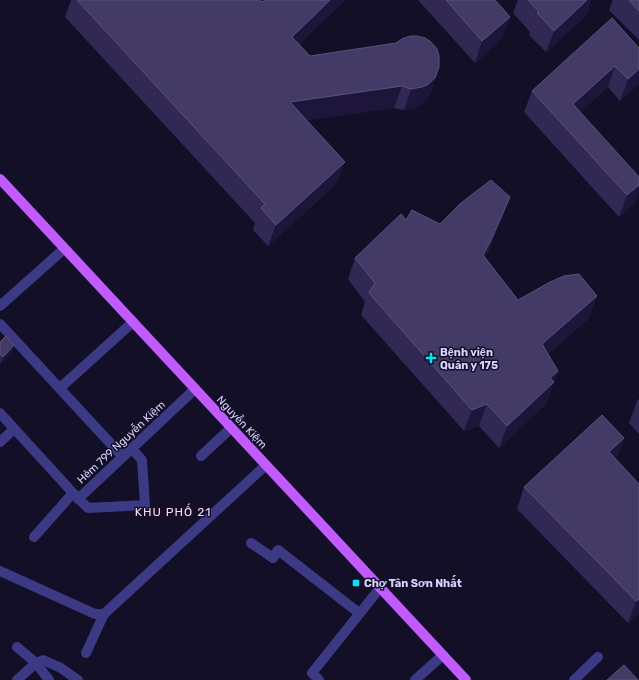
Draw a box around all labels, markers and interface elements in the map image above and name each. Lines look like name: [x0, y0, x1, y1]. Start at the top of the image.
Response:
place label: Bệnh viện Quân y 175: [440, 346, 498, 372]
marker: Bệnh viện Quân y 175: [425, 352, 437, 364]
street label: Nguyễn Kiệm: [214, 393, 270, 452]
street label: Hẻm 799 Nguyễn Kiệm: [75, 398, 168, 486]
district label: KHU PHỐ 21: [135, 503, 211, 519]
place label: Chợ Tân Sơn Nhất: [364, 575, 462, 590]
marker: Chợ Tân Sơn Nhất: [351, 578, 361, 588]

